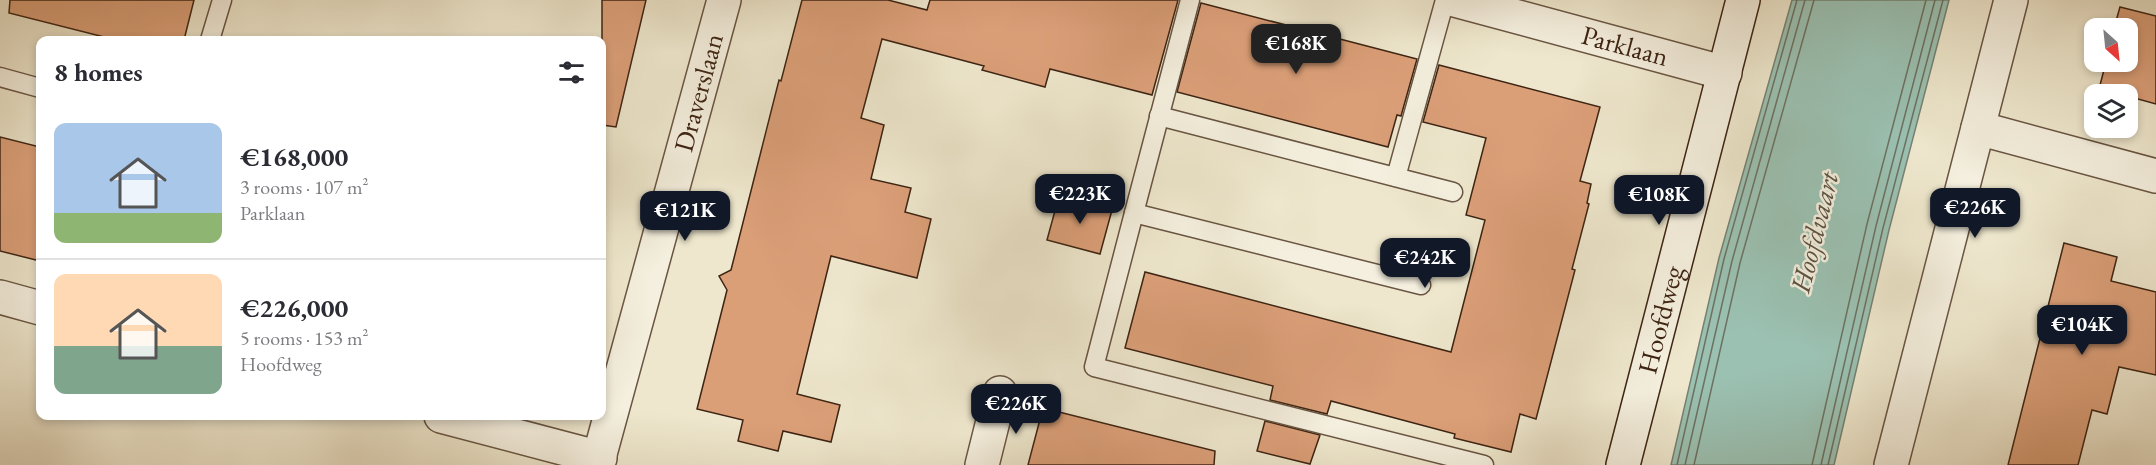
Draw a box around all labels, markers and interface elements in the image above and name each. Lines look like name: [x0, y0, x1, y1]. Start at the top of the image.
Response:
street label: Parklaan: [1578, 17, 1672, 74]
north arrow: [2084, 18, 2138, 72]
map controls: [2084, 18, 2138, 138]
pin: €168K: [1254, 24, 1338, 75]
street label: Draverslaan: [665, 29, 731, 156]
text: €168K: [1265, 30, 1327, 56]
text: 8 homes: [54, 55, 143, 89]
icon: filters: [555, 56, 588, 89]
button: layers: [2084, 84, 2138, 138]
text: €168,000: [240, 140, 348, 174]
icon: home: [102, 147, 174, 219]
water label: Hoofdvaart: [1781, 166, 1847, 297]
text: 3 rooms · 107 m²: [240, 174, 368, 200]
pin: €223K: [1038, 174, 1122, 225]
pin: €108K: [1617, 175, 1701, 226]
text: €223K: [1049, 180, 1111, 206]
text: €108K: [1628, 181, 1690, 207]
pin: €226K: [1933, 188, 2017, 239]
pin: €121K: [643, 191, 727, 242]
text: €226K: [1944, 194, 2006, 220]
text: €121K: [654, 197, 716, 223]
text: Parklaan: [240, 200, 305, 226]
pin: €242K: [1383, 238, 1467, 289]
text: €242K: [1394, 244, 1456, 270]
street label: Hoofdweg: [1629, 262, 1691, 377]
text: €226,000: [240, 291, 348, 325]
icon: home: [102, 298, 174, 370]
pin: €104K: [2040, 305, 2124, 356]
text: €104K: [2051, 311, 2113, 337]
text: 5 rooms · 153 m²: [240, 325, 368, 351]
text: Hoofdweg: [240, 351, 322, 377]
pin: €226K: [974, 384, 1058, 435]
text: €226K: [985, 390, 1047, 416]

